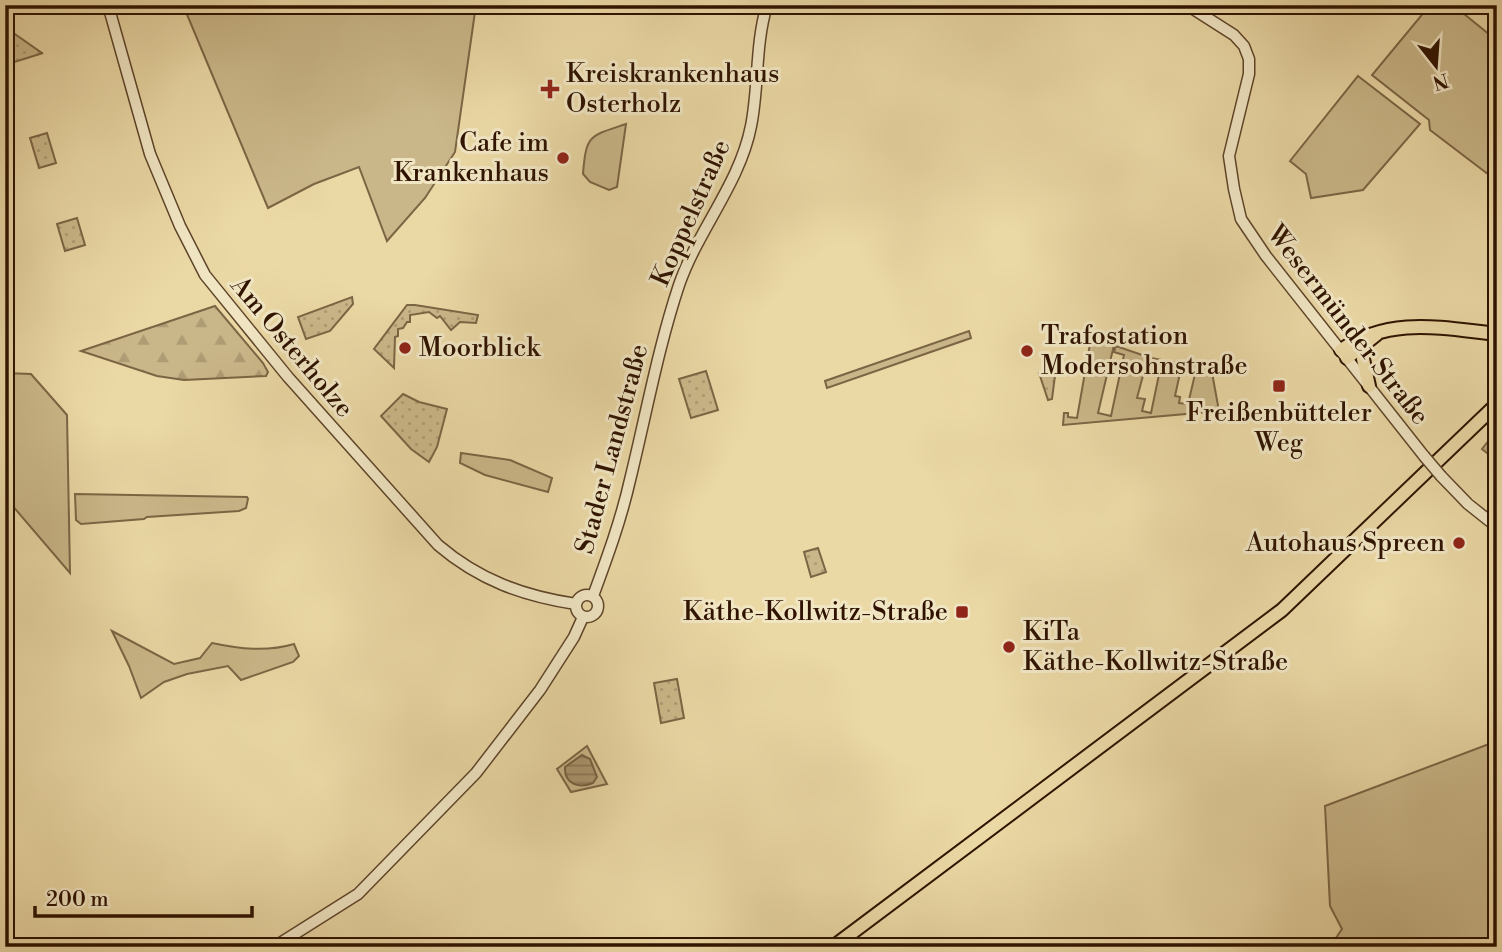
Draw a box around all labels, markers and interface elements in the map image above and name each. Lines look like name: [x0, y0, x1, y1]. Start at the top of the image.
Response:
north arrow: [1400, 32, 1470, 102]
place label: Kreiskrankenhaus Osterholz: [566, 58, 779, 120]
text: N: [1430, 68, 1451, 95]
marker: Kreiskrankenhaus Osterholz: [540, 79, 560, 99]
place label: Cafe im Krankenhaus: [393, 127, 549, 189]
street label: Koppelstraße: [644, 135, 738, 291]
marker: Cafe im Krankenhaus: [555, 150, 571, 166]
street label: Wesermünder Straße: [1259, 218, 1436, 431]
street label: Am Osterholze: [223, 269, 360, 424]
place label: Trafostation Modersohnstraße: [1041, 320, 1248, 382]
place label: Moorblick: [419, 332, 541, 364]
marker: Moorblick: [397, 340, 413, 356]
street label: Stader Landstraße: [569, 341, 655, 557]
marker: Trafostation Modersohnstraße: [1019, 343, 1035, 359]
marker: Freißenbütteler Weg: [1271, 378, 1287, 394]
place label: Freißenbütteler Weg: [1186, 397, 1372, 459]
place label: Autohaus Spreen: [1245, 527, 1445, 559]
marker: Autohaus Spreen: [1451, 535, 1467, 551]
place label: Käthe-Kollwitz-Straße: [683, 596, 948, 628]
marker: Käthe-Kollwitz-Straße: [954, 604, 970, 620]
place label: KiTa Käthe-Kollwitz-Straße: [1023, 616, 1288, 678]
marker: KiTa Käthe-Kollwitz-Straße: [1001, 639, 1017, 655]
scale bar: [35, 875, 252, 919]
text: 200 m: [46, 887, 109, 913]

